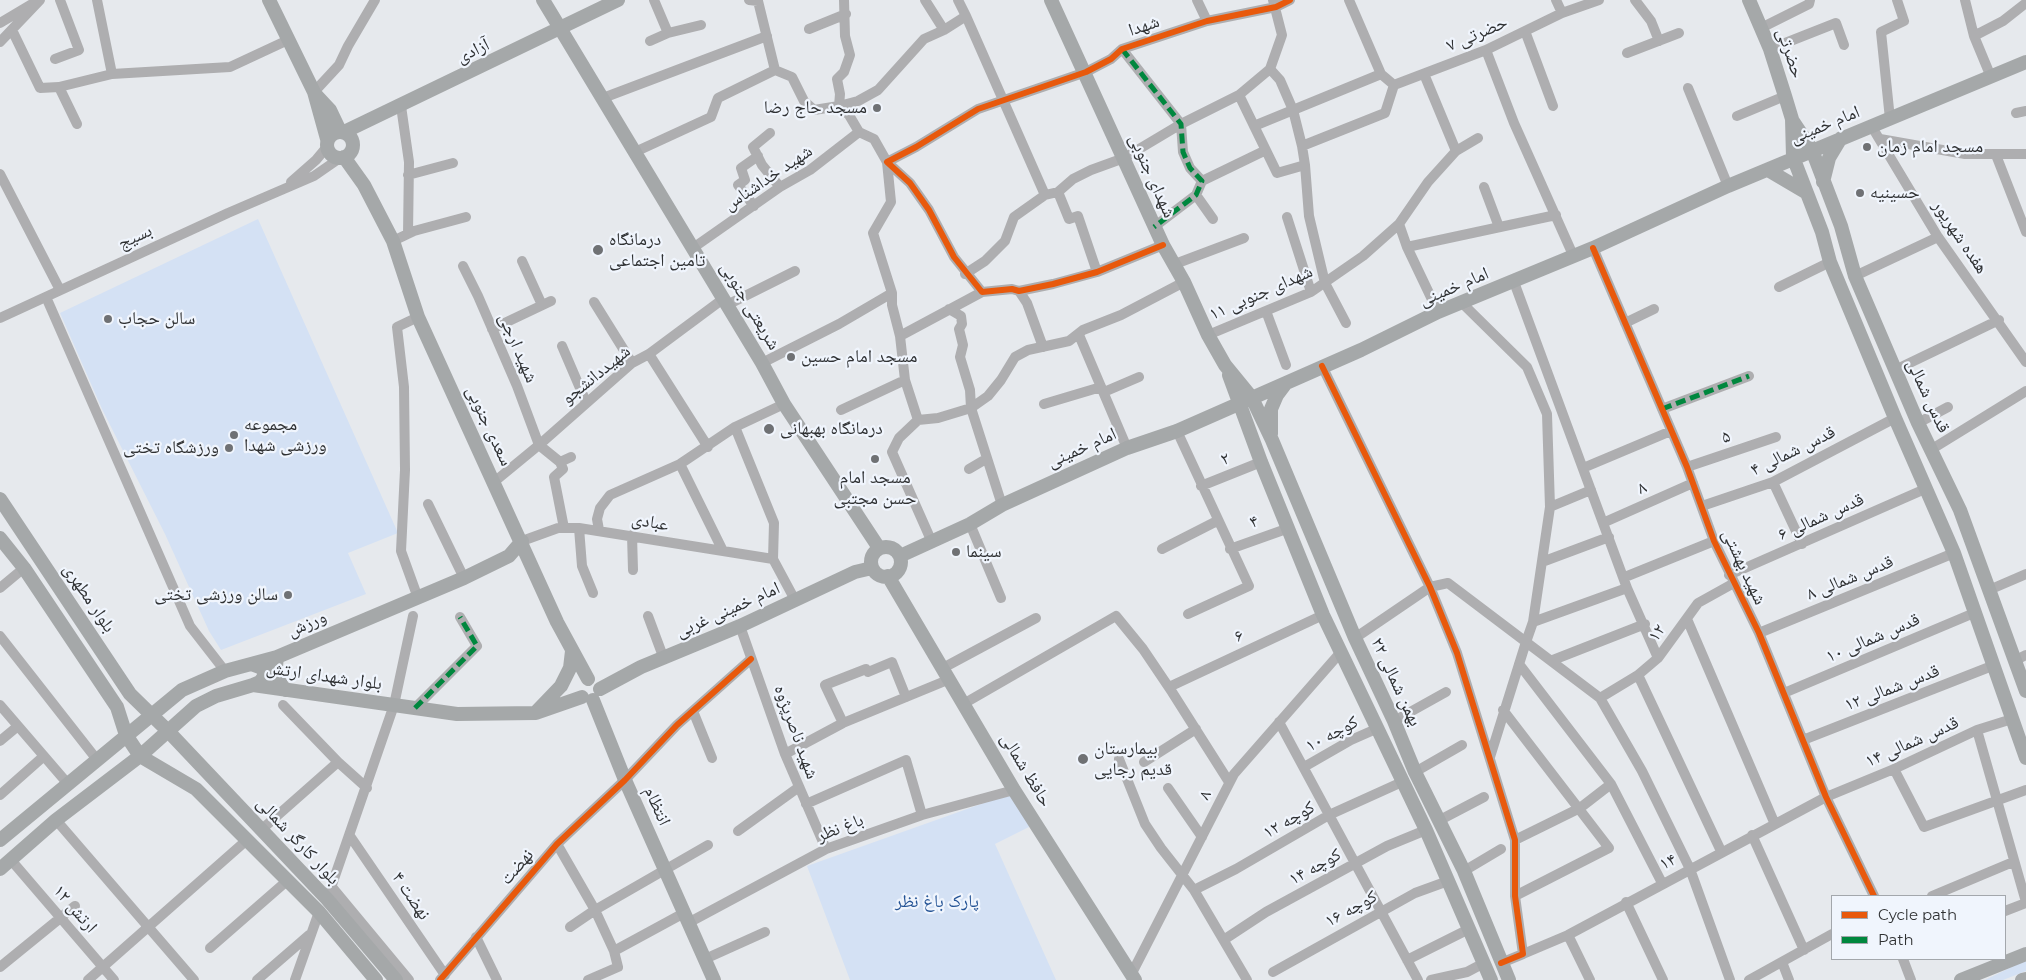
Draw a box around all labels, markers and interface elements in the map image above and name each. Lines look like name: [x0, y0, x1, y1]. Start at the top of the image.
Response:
street label: شهدا: [1126, 11, 1162, 41]
street label: حضرتی ۷: [1443, 12, 1511, 56]
street label: حضرتی: [1771, 25, 1809, 81]
street label: آزادی: [453, 34, 493, 68]
place label: مسجد حاج رضا: [764, 97, 867, 119]
street label: امام خمینی: [1787, 101, 1863, 149]
marker: مسجد حاج رضا: [871, 102, 883, 114]
street label: شهدای جنوبی: [1124, 131, 1180, 221]
place label: مسجد امام زمان: [1877, 136, 1983, 158]
street label: شهید خداشناس: [719, 140, 817, 216]
marker: مسجد امام زمان: [1861, 141, 1873, 153]
place label: حسینیه: [1870, 182, 1920, 204]
marker: حسینیه: [1854, 187, 1866, 199]
street label: هفده شهریور: [1927, 196, 1993, 278]
street label: بسیج: [114, 220, 156, 254]
place label: درمانگاه تامین اجتماعی: [609, 229, 705, 272]
marker: درمانگاه تامین اجتماعی: [591, 243, 605, 257]
street label: شریعتی جنوبی: [715, 258, 785, 354]
street label: ۱۱ شهدای جنوبی: [1206, 261, 1316, 325]
street label: امام خمینی: [1416, 263, 1492, 311]
place label: سالن حجاب: [118, 308, 195, 330]
street label: شهید ارجی: [494, 310, 542, 386]
marker: سالن حجاب: [102, 313, 114, 325]
street label: شهیددانشجو: [557, 341, 635, 409]
place label: مسجد امام حسین: [801, 346, 917, 368]
marker: مسجد امام حسین: [785, 351, 797, 363]
street label: قدس شمالی: [1902, 356, 1954, 436]
street label: سعدی جنوبی: [461, 382, 517, 470]
place label: مجموعه ورزشی شهدا: [244, 414, 327, 456]
place label: درمانگاه بهبهانی: [780, 418, 883, 440]
street label: قدس شمالی ۴: [1747, 421, 1839, 481]
marker: درمانگاه بهبهانی: [762, 422, 776, 436]
street label: امام خمینی: [1044, 423, 1120, 473]
street label: ۵: [1719, 425, 1733, 449]
marker: مجموعه ورزشی شهدا: [228, 429, 240, 441]
place label: ورزشگاه تختی: [123, 437, 219, 459]
marker: ورزشگاه تختی: [223, 442, 235, 454]
street label: ۲: [1217, 447, 1233, 471]
marker: مسجد امام حسن مجتبی: [869, 453, 881, 465]
place label: مسجد امام حسن مجتبی: [834, 467, 916, 509]
street label: ۸: [1634, 476, 1650, 500]
street label: قدس شمالی ۶: [1775, 488, 1867, 546]
street label: عبادی: [630, 508, 670, 536]
street label: ۴: [1247, 510, 1261, 534]
street label: شهید بهشتی: [1717, 526, 1771, 608]
place label: سینما: [966, 541, 1002, 563]
marker: سینما: [950, 546, 962, 558]
street label: قدس شمالی ۸: [1803, 551, 1897, 605]
street label: بلوار مطهری: [58, 559, 120, 637]
street label: امام خمینی غربی: [672, 577, 784, 643]
place label: سالن ورزشی تختی: [154, 584, 278, 606]
marker: سالن ورزشی تختی: [282, 589, 294, 601]
street label: ورزش: [284, 606, 330, 642]
street label: قدس شمالی ۱۰: [1823, 609, 1923, 667]
street label: ۱۲: [1644, 620, 1670, 646]
street label: ۶: [1231, 624, 1247, 648]
street label: ۲۲ بهمن شمالی: [1366, 634, 1426, 730]
street label: بلوار شهدای ارتش: [265, 657, 383, 695]
street label: قدس شمالی ۱۲: [1841, 660, 1943, 716]
street label: شهید ناصرپژوه: [769, 682, 823, 782]
street label: کوچه ۱۰: [1302, 711, 1362, 757]
street label: قدس شمالی ۱۴: [1862, 712, 1962, 772]
street label: حافظ شمالی: [996, 729, 1056, 811]
place label: بیمارستان قدیم رجایی: [1094, 738, 1172, 781]
marker: بیمارستان قدیم رجایی: [1076, 752, 1090, 766]
street label: انتظام: [639, 783, 675, 829]
street label: ۸: [1194, 786, 1216, 804]
street label: بلوار کارگر شمالی: [252, 793, 344, 889]
street label: کوچه ۱۲: [1259, 797, 1319, 843]
street label: باغ نظر: [813, 809, 867, 847]
street label: کوچه ۱۴: [1285, 844, 1345, 890]
street label: نهضت: [496, 845, 538, 889]
street label: ۱۴: [1656, 849, 1680, 875]
street label: نهضت ۴: [387, 868, 435, 924]
street label: ارتش ۱۲: [48, 881, 102, 937]
street label: کوچه ۱۶: [1321, 886, 1381, 932]
park label: پارک باغ نظر: [895, 891, 979, 913]
legend: [1831, 895, 2006, 960]
text: Cycle path: [1878, 905, 1957, 924]
text: Path: [1878, 930, 1914, 949]

